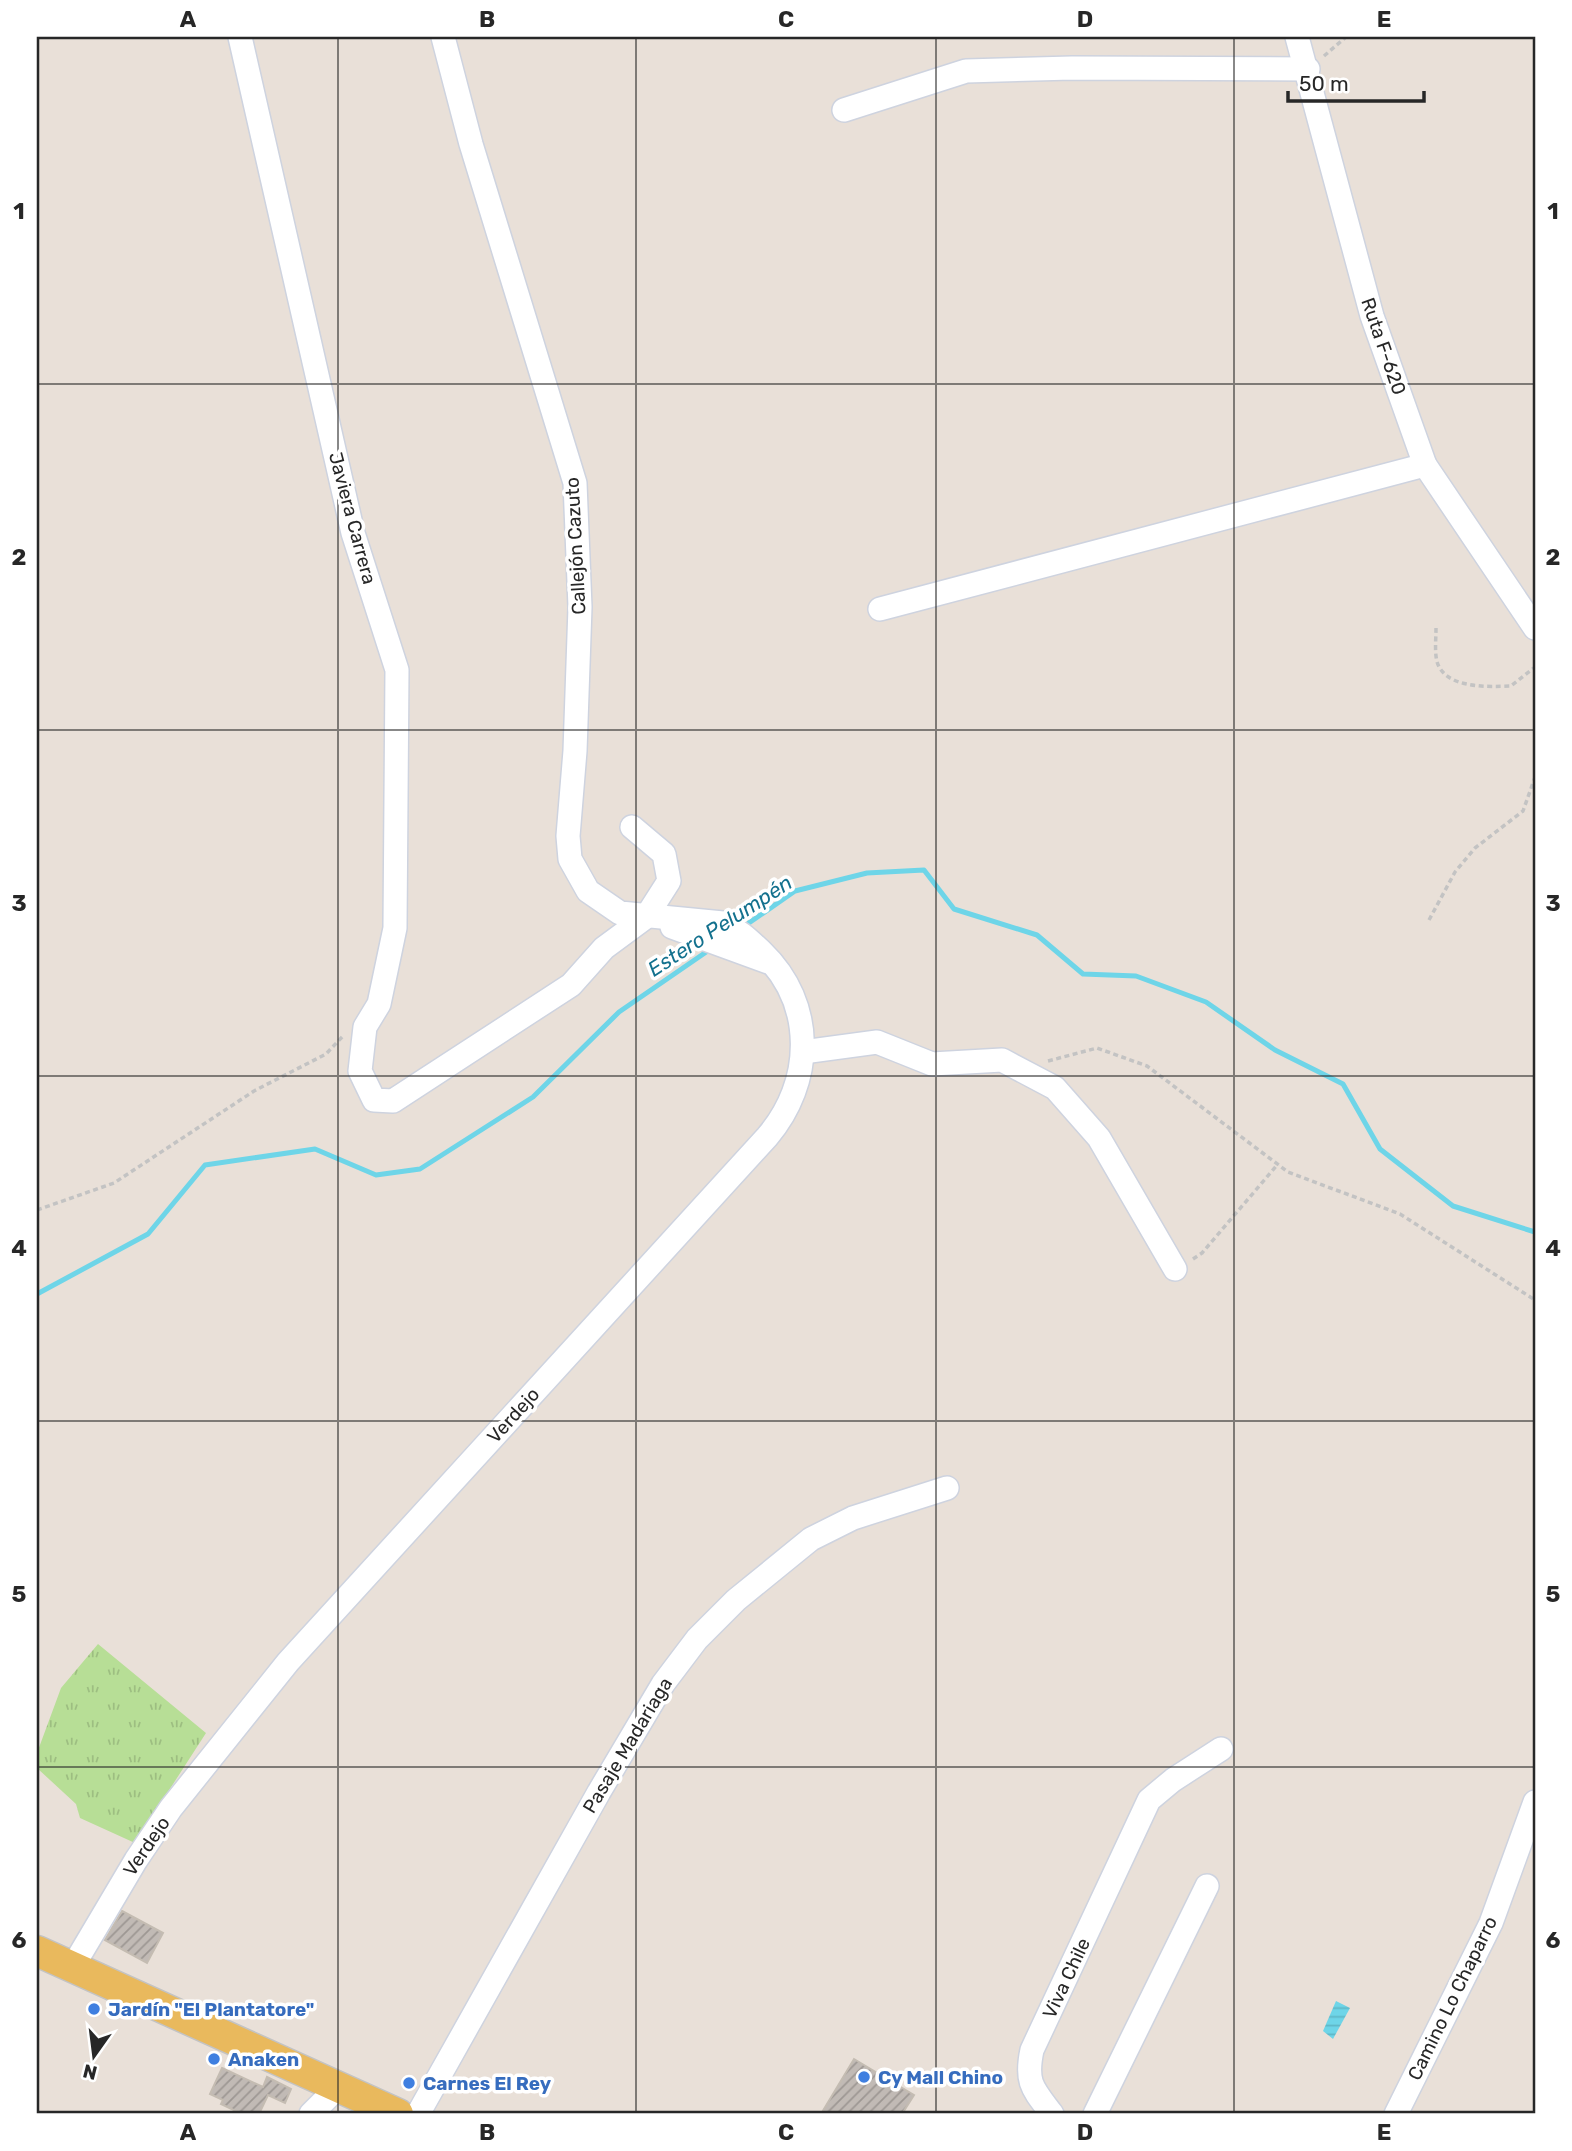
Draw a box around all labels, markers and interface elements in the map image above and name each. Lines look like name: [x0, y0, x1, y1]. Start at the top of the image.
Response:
text: A: [180, 5, 197, 33]
text: B: [479, 5, 495, 33]
text: C: [778, 5, 794, 33]
text: D: [1077, 5, 1093, 33]
text: E: [1377, 5, 1391, 33]
scale bar: [1288, 60, 1425, 104]
text: 50 m: [1299, 71, 1349, 96]
text: 1: [13, 197, 25, 225]
text: 1: [1547, 197, 1559, 225]
street label: Ruta F-620: [1356, 295, 1411, 398]
street label: Javiera Carrera: [324, 450, 381, 587]
street label: Callejón Cazuto: [560, 477, 591, 615]
text: 2: [12, 543, 26, 571]
text: 2: [1546, 543, 1560, 571]
water label: Estero Pelumpén: [643, 870, 797, 982]
text: 3: [11, 889, 27, 917]
text: 3: [1545, 889, 1561, 917]
text: 4: [11, 1234, 27, 1262]
text: 4: [1545, 1234, 1561, 1262]
street label: Verdejo: [482, 1383, 544, 1448]
text: 5: [12, 1580, 27, 1608]
text: 5: [1546, 1580, 1561, 1608]
street label: Pasaje Madariaga: [578, 1673, 677, 1817]
street label: Verdejo: [118, 1812, 175, 1880]
street label: Camino Lo Chaparro: [1403, 1913, 1502, 2084]
text: 6: [12, 1926, 27, 1954]
text: 6: [1546, 1926, 1561, 1954]
street label: Viva Chile: [1038, 1934, 1095, 2022]
place label: Jardín "El Plantatore": [108, 1998, 314, 2021]
marker: Jardín "El Plantatore": [86, 2001, 102, 2017]
north arrow: [60, 2022, 130, 2092]
place label: Anaken: [228, 2048, 299, 2071]
marker: Anaken: [206, 2051, 222, 2067]
text: N: [81, 2059, 99, 2085]
place label: Cy Mall Chino: [878, 2066, 1003, 2089]
marker: Cy Mall Chino: [856, 2069, 872, 2085]
place label: Carnes El Rey: [423, 2072, 552, 2095]
marker: Carnes El Rey: [401, 2075, 417, 2091]
text: A: [180, 2118, 197, 2146]
text: B: [479, 2118, 495, 2146]
text: C: [778, 2118, 794, 2146]
text: D: [1077, 2118, 1093, 2146]
text: E: [1377, 2118, 1391, 2146]

